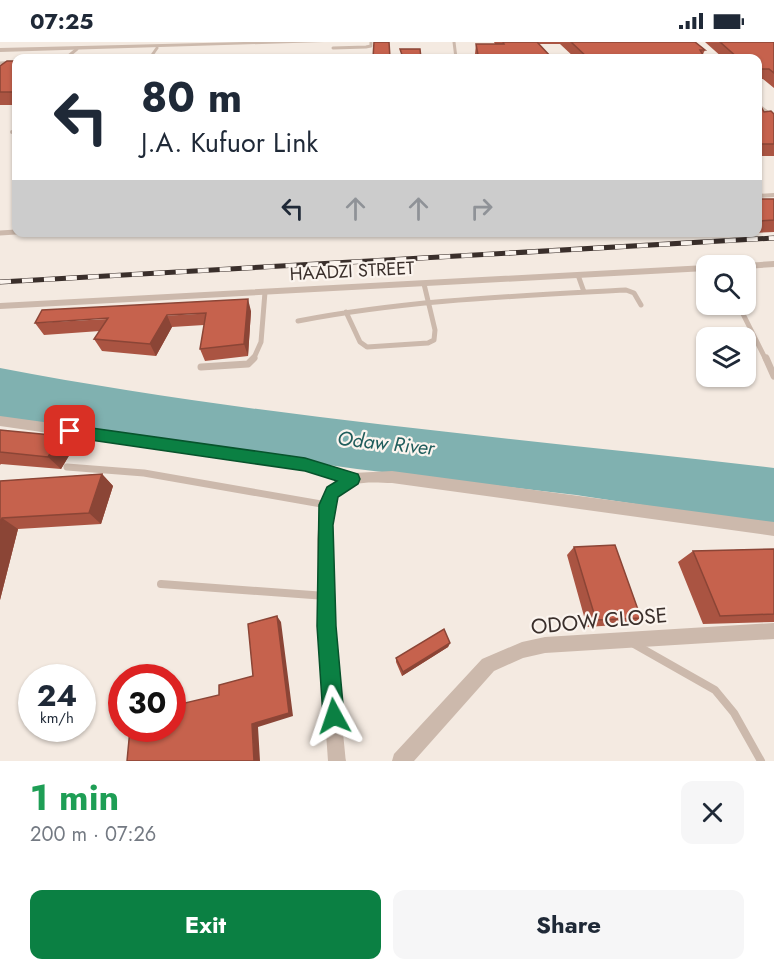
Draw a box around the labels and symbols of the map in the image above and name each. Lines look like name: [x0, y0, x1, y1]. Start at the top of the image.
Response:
street label: HAADZI STREET: [289, 255, 416, 287]
pin: [44, 405, 95, 456]
water label: Odaw River: [336, 424, 437, 463]
street label: ODOW CLOSE: [530, 600, 668, 642]
speed limit sign: 30: [108, 664, 186, 742]
position arrow: [302, 684, 366, 748]

